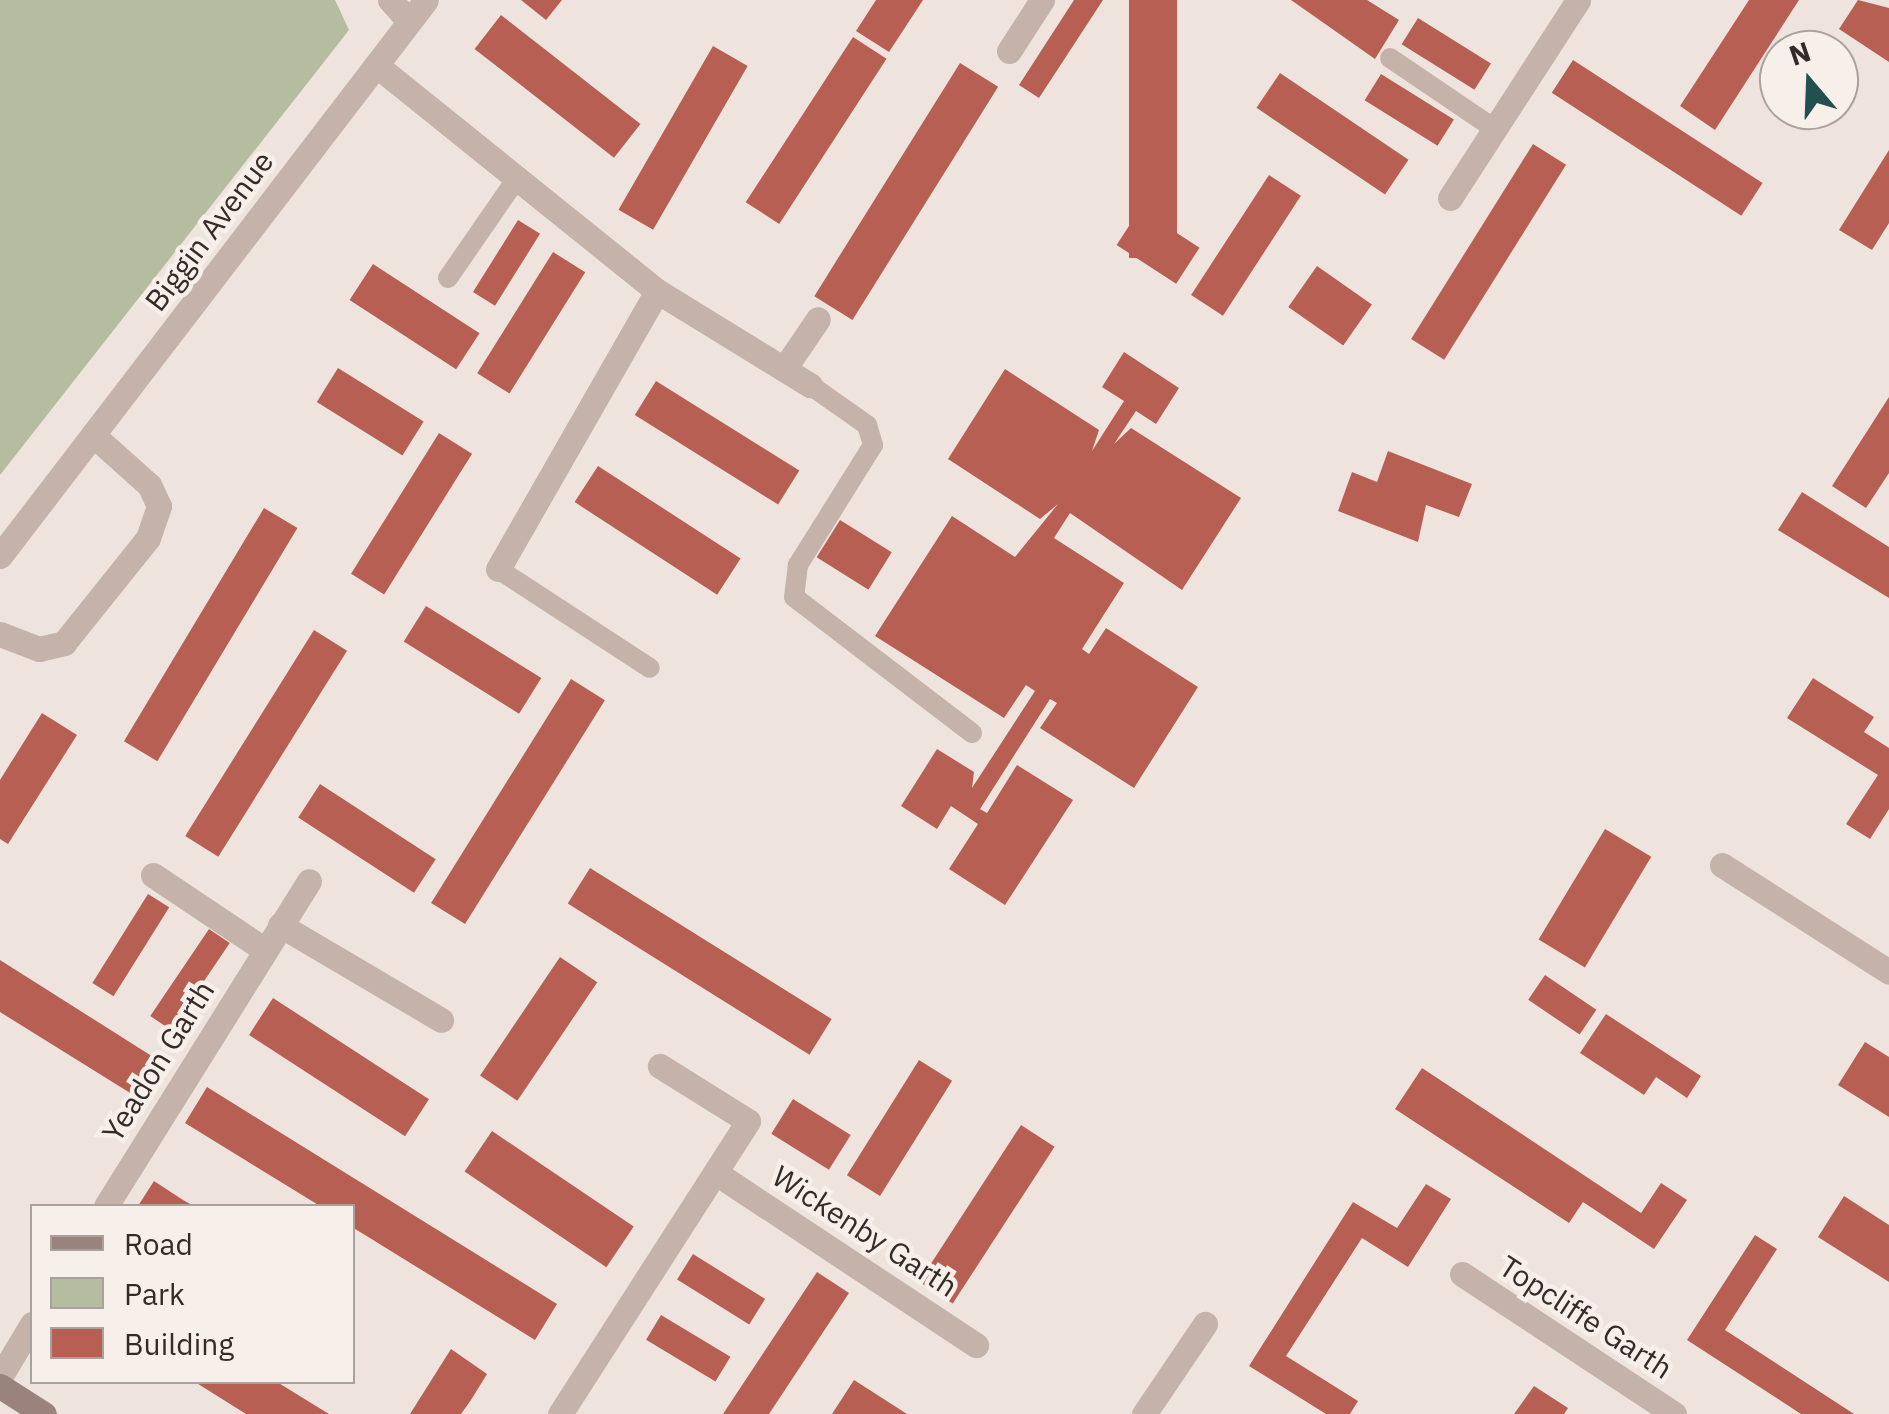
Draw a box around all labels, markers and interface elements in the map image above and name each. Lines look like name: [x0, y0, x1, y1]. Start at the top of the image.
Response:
north arrow: [1759, 30, 1859, 130]
text: N: [1784, 32, 1815, 74]
street label: Biggin Avenue: [137, 144, 281, 318]
street label: Yeadon Garth: [94, 974, 222, 1148]
street label: Wickenby Garth: [766, 1158, 964, 1304]
legend: [30, 1204, 355, 1384]
text: Road: [124, 1224, 193, 1263]
street label: Topcliffe Garth: [1493, 1248, 1679, 1386]
text: Park: [124, 1274, 185, 1313]
text: Building: [124, 1324, 234, 1363]

